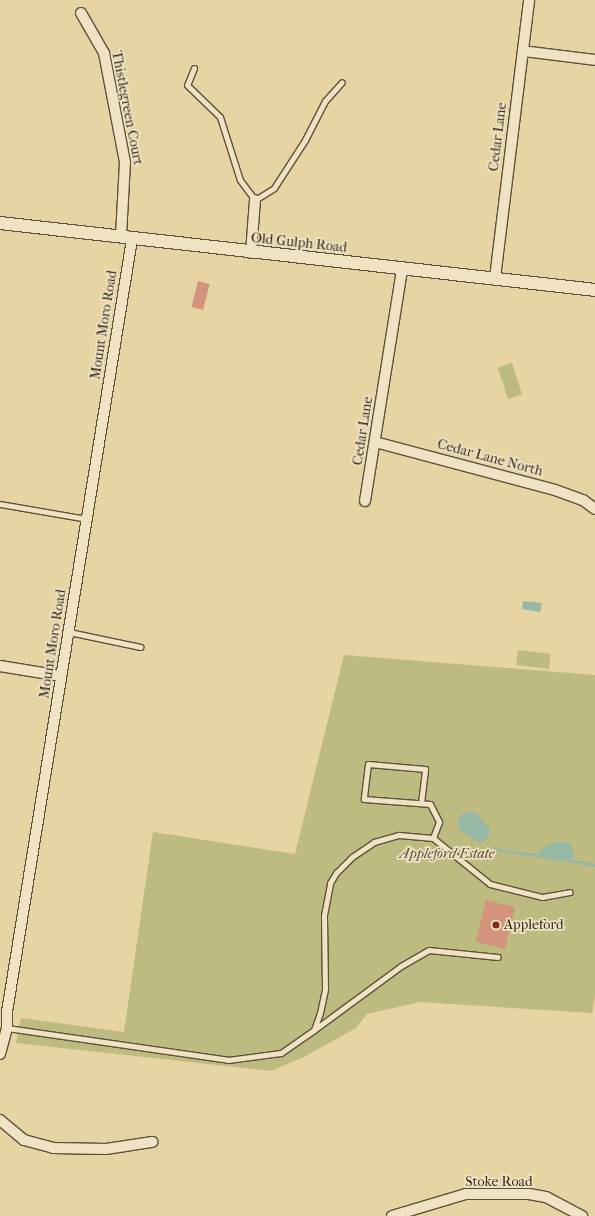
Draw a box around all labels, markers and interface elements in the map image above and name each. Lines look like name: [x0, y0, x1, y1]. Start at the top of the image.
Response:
street label: Thistlegreen Court: [108, 49, 146, 167]
street label: Cedar Lane: [485, 102, 511, 172]
street label: Old Gulph Road: [250, 230, 348, 256]
street label: Mount Moro Road: [87, 269, 121, 381]
street label: Cedar Lane: [349, 395, 377, 467]
street label: Cedar Lane North: [435, 436, 545, 480]
street label: Mount Moro Road: [36, 588, 70, 700]
park label: Appleford Estate: [400, 846, 494, 862]
place label: Appleford: [504, 917, 564, 933]
marker: Appleford: [491, 920, 501, 930]
street label: Stoke Road: [465, 1174, 533, 1190]

